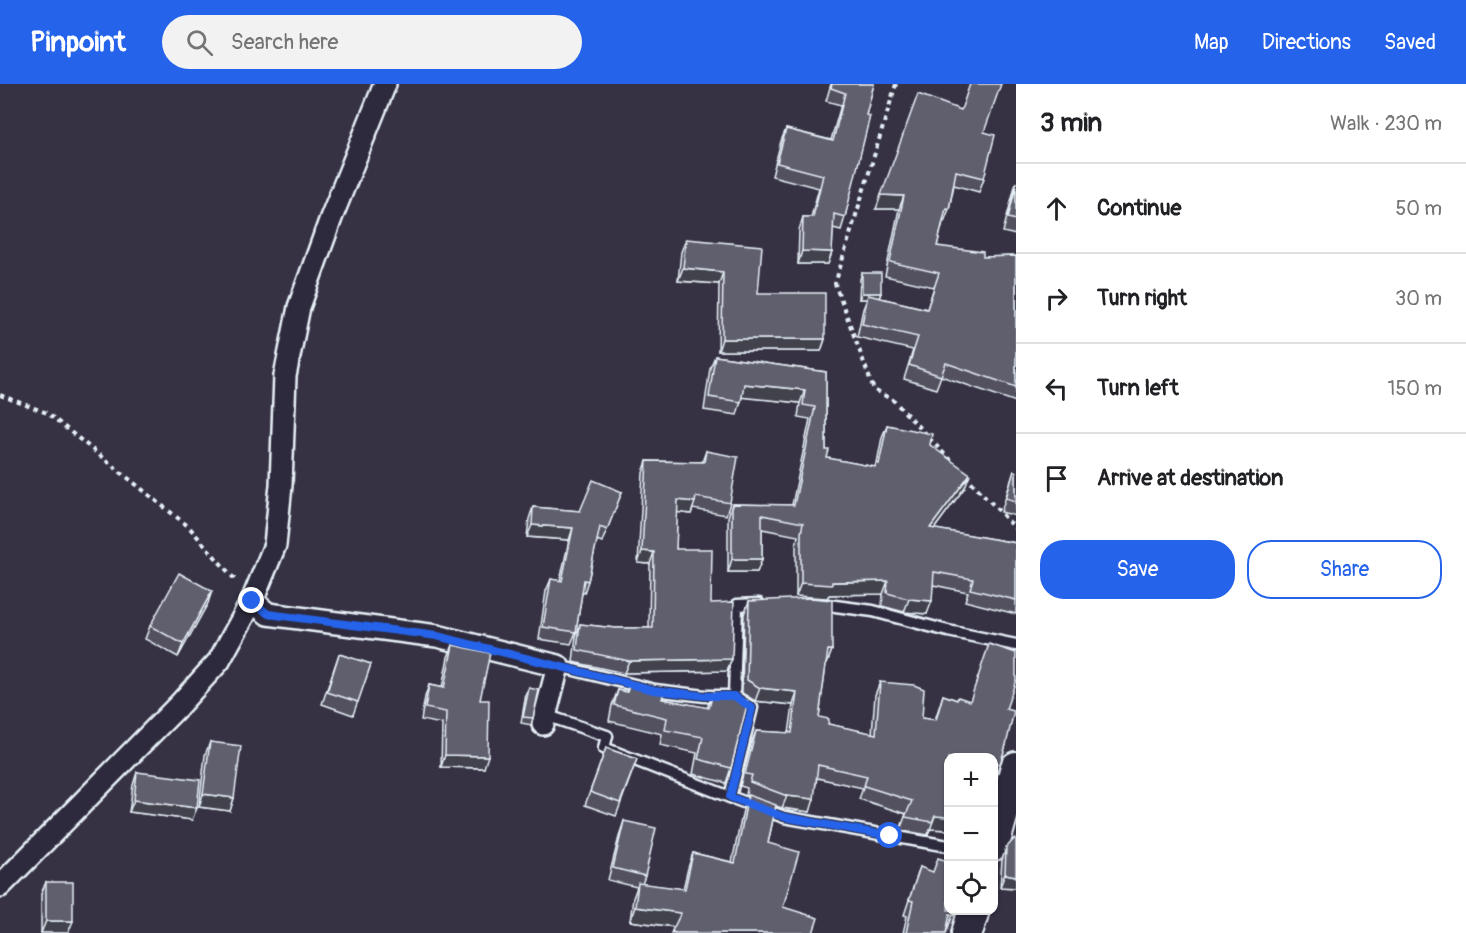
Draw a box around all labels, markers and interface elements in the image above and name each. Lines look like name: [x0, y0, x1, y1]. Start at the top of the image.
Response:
search box: [162, 15, 582, 69]
text: Pinpoint: [30, 25, 126, 60]
icon: search: [183, 26, 216, 59]
text: Search here: [231, 28, 338, 56]
text: Map: [1194, 29, 1229, 56]
text: Directions: [1262, 29, 1351, 56]
text: Saved: [1384, 29, 1436, 56]
text: 3 min: [1040, 107, 1102, 139]
text: Walk · 230 m: [1330, 111, 1442, 136]
icon: ahead: [1040, 192, 1073, 225]
text: Continue: [1097, 194, 1181, 222]
text: 50 m: [1395, 196, 1442, 221]
icon: right: [1040, 282, 1073, 315]
text: Turn right: [1097, 284, 1187, 312]
text: 30 m: [1395, 286, 1442, 311]
icon: left: [1040, 372, 1073, 405]
text: Turn left: [1097, 374, 1179, 402]
text: 150 m: [1388, 376, 1442, 401]
icon: arrive: [1040, 462, 1073, 495]
text: Arrive at destination: [1097, 464, 1283, 492]
button: Save: [1040, 540, 1235, 599]
button: Share: [1247, 540, 1442, 599]
route end: [238, 587, 264, 613]
map controls: [944, 753, 998, 915]
button: +: [944, 753, 998, 807]
button: −: [944, 807, 998, 861]
route start: [876, 822, 902, 848]
button: locate: [944, 861, 998, 915]

